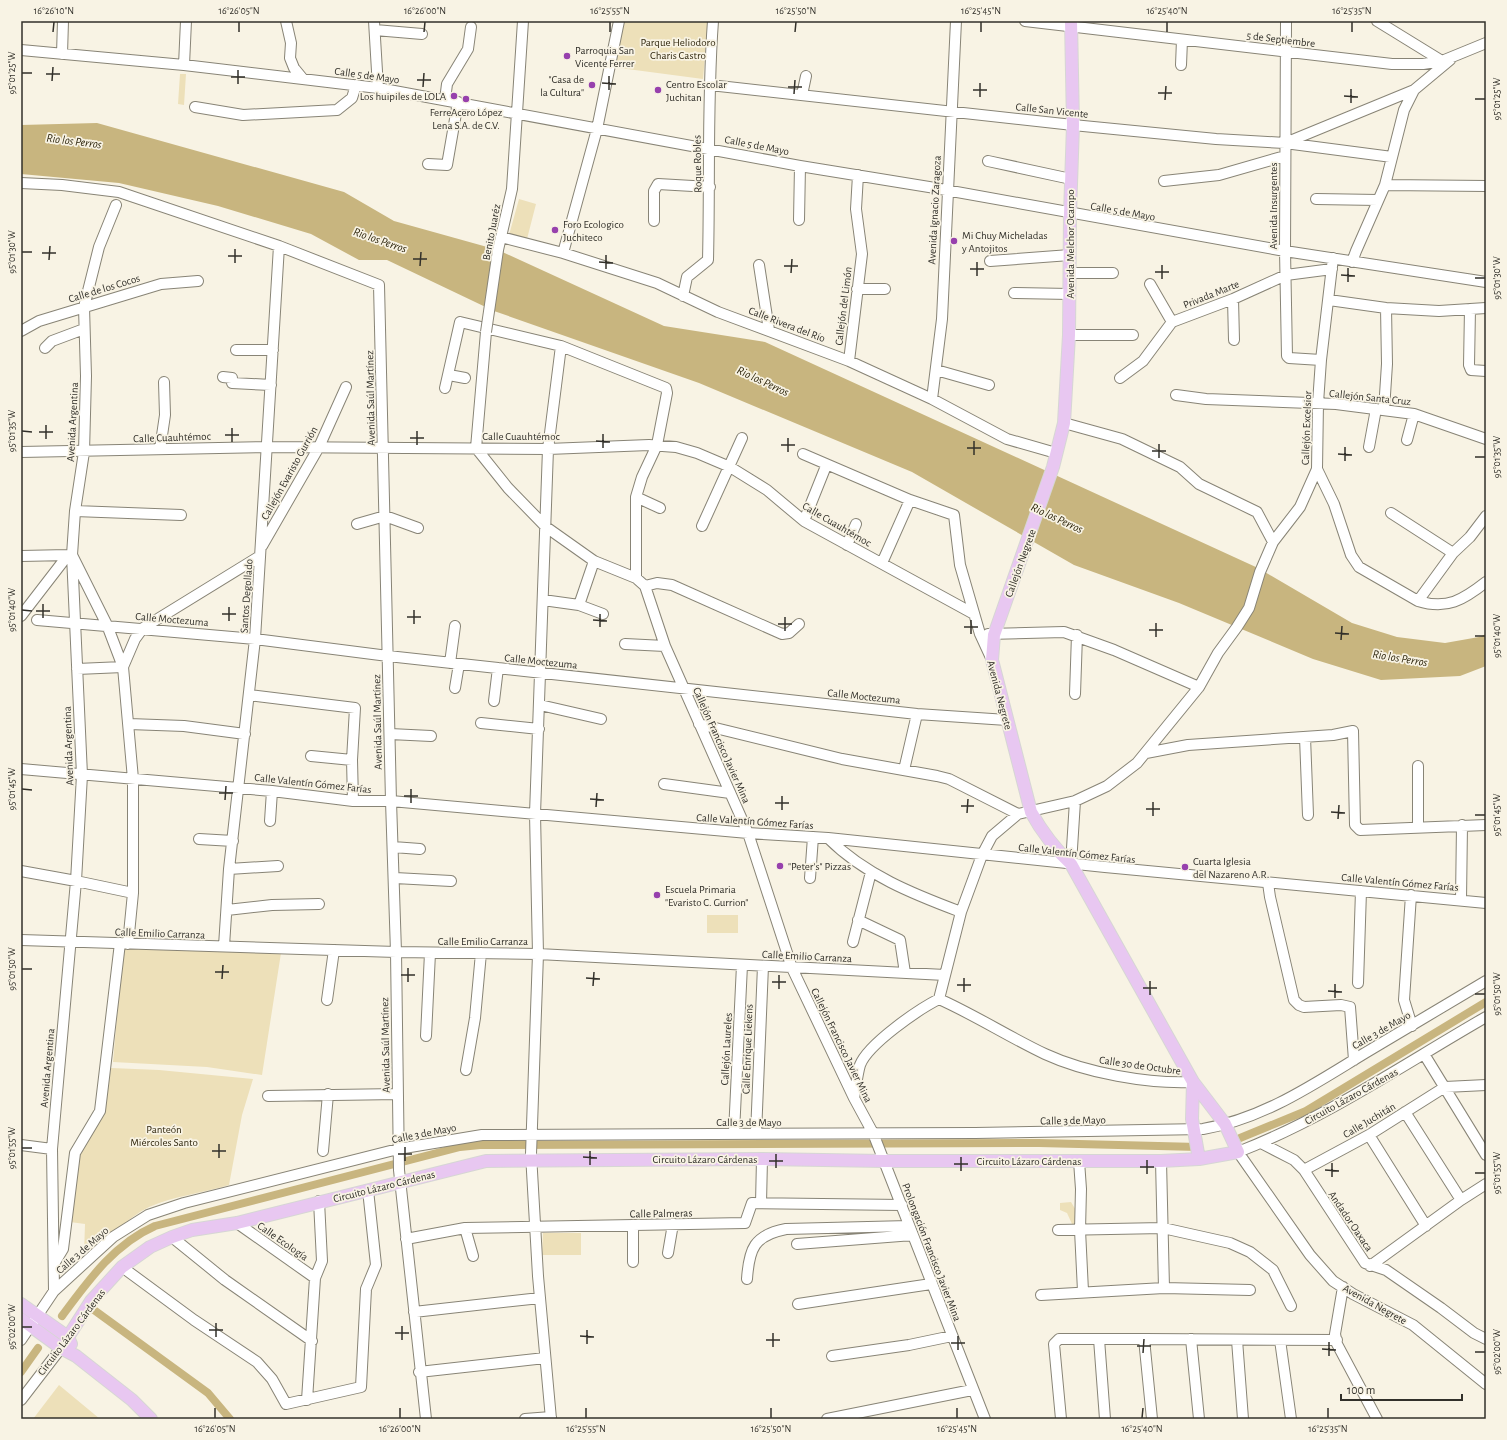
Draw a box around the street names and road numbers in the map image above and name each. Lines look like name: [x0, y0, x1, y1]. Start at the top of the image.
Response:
street label: 5 de Septiembre: [1246, 30, 1316, 49]
street label: Calle 5 de Mayo: [334, 65, 400, 86]
street label: Calle San Vicente: [1015, 101, 1089, 120]
street label: Calle 5 de Mayo: [724, 134, 790, 157]
street label: Roque Robles: [691, 135, 704, 193]
street label: Avenida Ignacio Zaragoza: [926, 155, 943, 265]
street label: Avenida Insurgentes: [1268, 163, 1279, 249]
street label: Avenida Melchor Ocampo: [1065, 189, 1076, 299]
street label: Calle 5 de Mayo: [1090, 200, 1156, 223]
street label: Benito Juaréz: [481, 203, 502, 261]
street label: Callejón del Limón: [833, 266, 854, 346]
street label: Calle de los Cocos: [67, 272, 141, 305]
street label: Privada Marte: [1182, 278, 1241, 311]
street label: Calle Rivera del Río: [747, 305, 827, 344]
street label: Avenida Saúl Martínez: [364, 350, 377, 446]
street label: Avenida Argentina: [65, 382, 80, 462]
street label: Callejón Santa Cruz: [1328, 388, 1412, 407]
street label: Callejón Excelsior: [1300, 390, 1313, 465]
street label: Callejón Evaristo Gurrión: [259, 425, 320, 522]
street label: Calle Cuauhtémoc: [133, 431, 212, 444]
street label: Calle Cuauhtémoc: [482, 431, 561, 442]
street label: Calle Cuauhtémoc: [800, 500, 874, 549]
street label: Callejón Negrete: [1003, 528, 1038, 599]
street label: Santos Degollado: [238, 558, 255, 634]
street label: Calle Moctezuma: [135, 611, 209, 628]
street label: Calle Moctezuma: [504, 652, 578, 671]
street label: Avenida Negrete: [985, 659, 1014, 731]
street label: Avenida Saúl Martínez: [371, 674, 384, 770]
street label: Callejón Francisco Javier Mina: [691, 685, 752, 805]
street label: Calle Moctezuma: [827, 687, 901, 706]
street label: Avenida Argentina: [62, 706, 75, 786]
street label: Calle Valentín Gómez Farías: [254, 772, 372, 795]
street label: Calle Valentín Gómez Farías: [696, 812, 814, 831]
street label: Calle Valentín Gómez Farías: [1018, 842, 1136, 865]
street label: Calle Valentín Gómez Farías: [1341, 872, 1459, 893]
street label: Calle Emilio Carranza: [115, 926, 205, 941]
street label: Calle Emilio Carranza: [438, 936, 528, 947]
street label: Calle Emilio Carranza: [762, 949, 852, 964]
street label: Callejón Francisco Javier Mina: [809, 986, 874, 1104]
street label: Avenida Saúl Martínez: [379, 997, 392, 1093]
street label: Calle Enrique Liekens: [740, 1004, 755, 1094]
street label: Calle 3 de Mayo: [1350, 1009, 1412, 1052]
street label: Callejón Laureles: [719, 1012, 734, 1086]
street label: Avenida Argentina: [39, 1028, 56, 1108]
street label: Calle 30 de Octubre: [1098, 1054, 1181, 1077]
street label: Circuito Lázaro Cárdenas: [1303, 1066, 1400, 1127]
street label: Calle Juchitán: [1341, 1101, 1397, 1140]
street label: Calle 3 de Mayo: [1040, 1114, 1106, 1127]
street label: Calle 3 de Mayo: [716, 1117, 782, 1128]
street label: Calle 3 de Mayo: [391, 1122, 457, 1145]
street label: Circuito Lázaro Cárdenas: [653, 1154, 757, 1165]
street label: Circuito Lázaro Cárdenas: [977, 1156, 1081, 1167]
street label: Circuito Lázaro Cárdenas: [332, 1168, 436, 1204]
street label: Prolongación Francisco Javier Mina: [900, 1182, 963, 1323]
street label: Andador Oaxaca: [1326, 1189, 1375, 1253]
street label: Calle Palmeras: [630, 1207, 693, 1220]
street label: Calle Ecología: [255, 1220, 310, 1263]
street label: Calle 3 de Mayo: [54, 1225, 111, 1276]
street label: Avenida Negrete: [1341, 1282, 1409, 1327]
street label: Circuito Lázaro Cárdenas: [35, 1287, 107, 1377]

